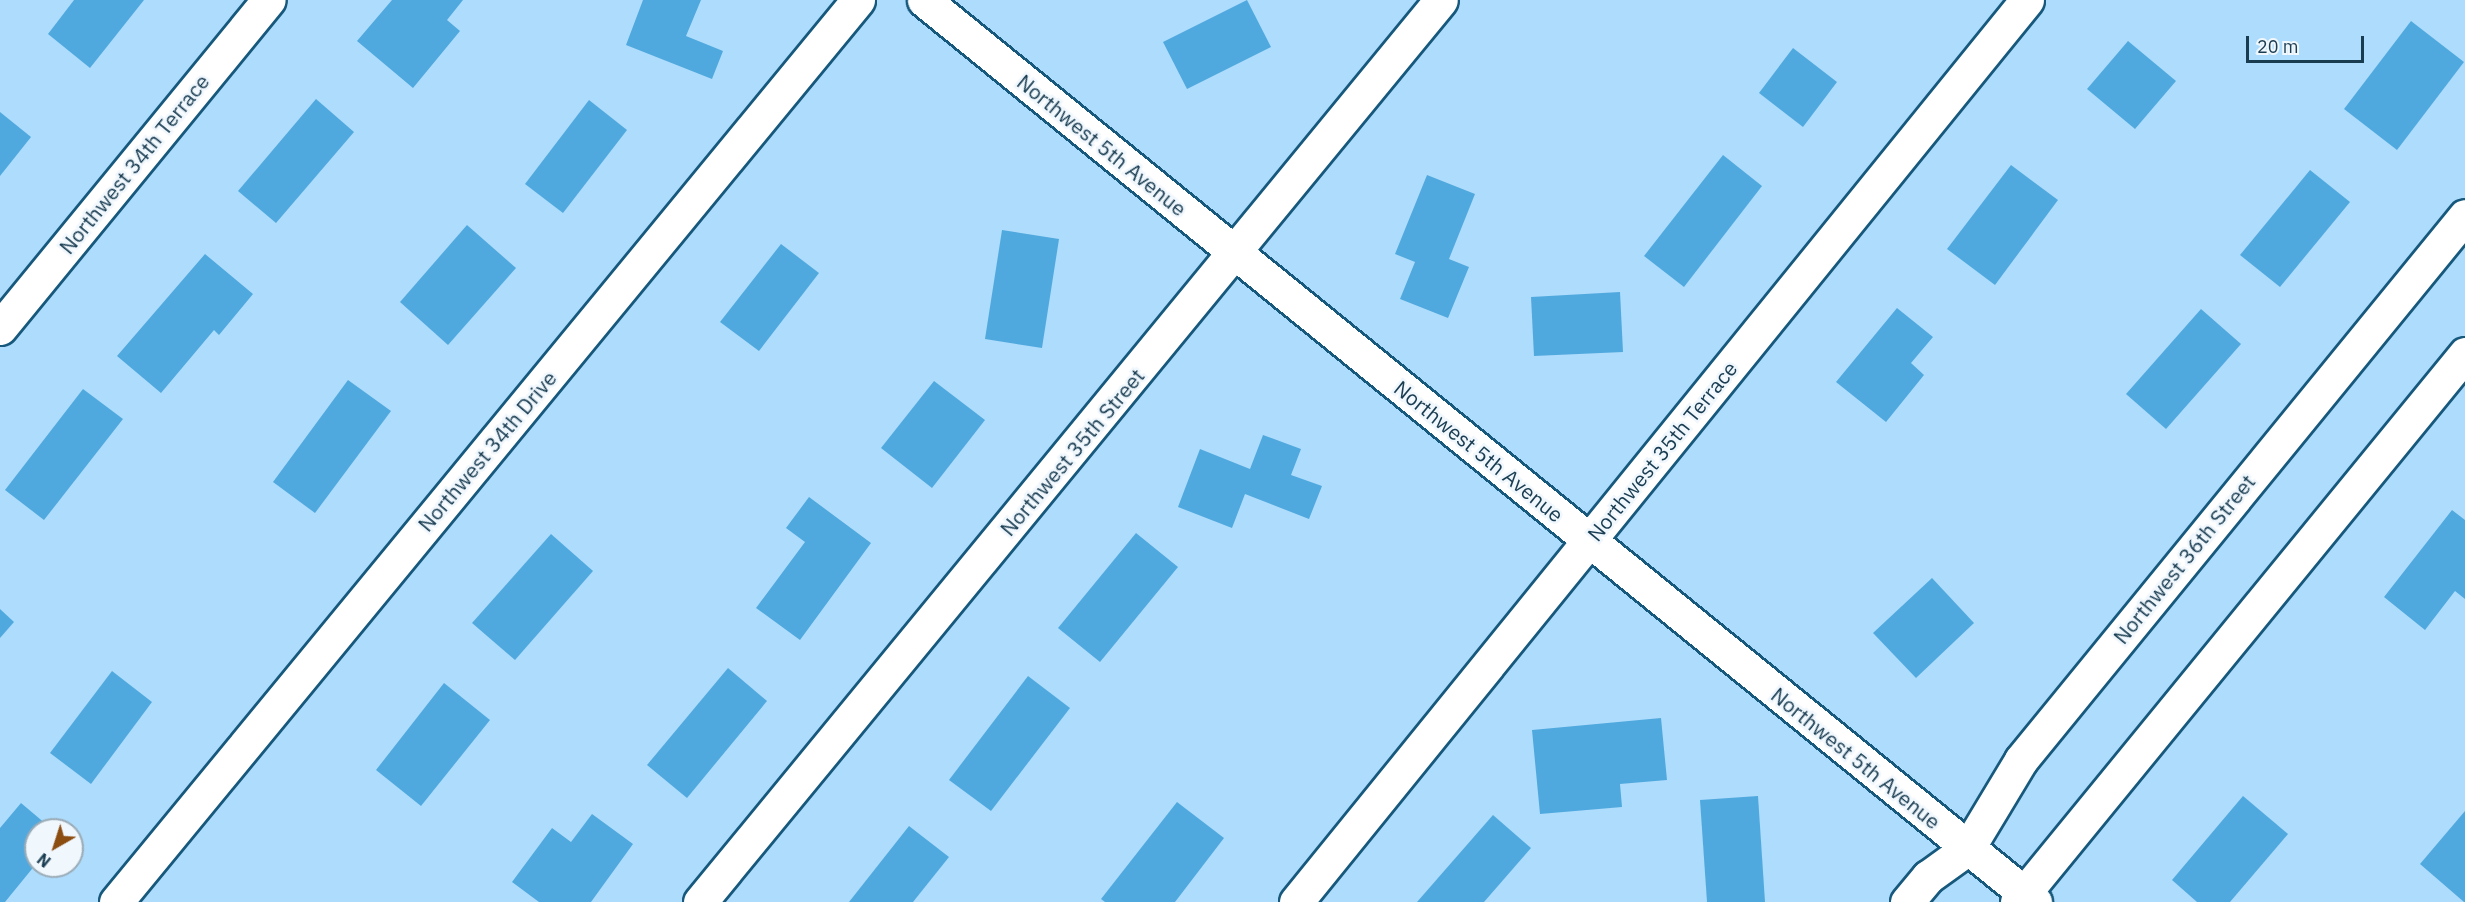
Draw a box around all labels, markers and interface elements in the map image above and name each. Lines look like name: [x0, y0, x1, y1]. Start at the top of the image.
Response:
scale bar: [2249, 24, 2368, 62]
text: 20 m: [2257, 35, 2299, 58]
street label: Northwest 34th Terrace: [54, 69, 214, 259]
street label: Northwest 5th Avenue: [1012, 69, 1192, 221]
street label: Northwest 35th Terrace: [1582, 356, 1742, 546]
street label: Northwest 35th Street: [995, 363, 1149, 541]
street label: Northwest 34th Drive: [413, 366, 561, 536]
street label: Northwest 5th Avenue: [1389, 375, 1569, 527]
street label: Northwest 36th Street: [2108, 469, 2260, 649]
street label: Northwest 5th Avenue: [1766, 682, 1946, 834]
north arrow: [24, 818, 84, 878]
text: N: [33, 849, 55, 872]

